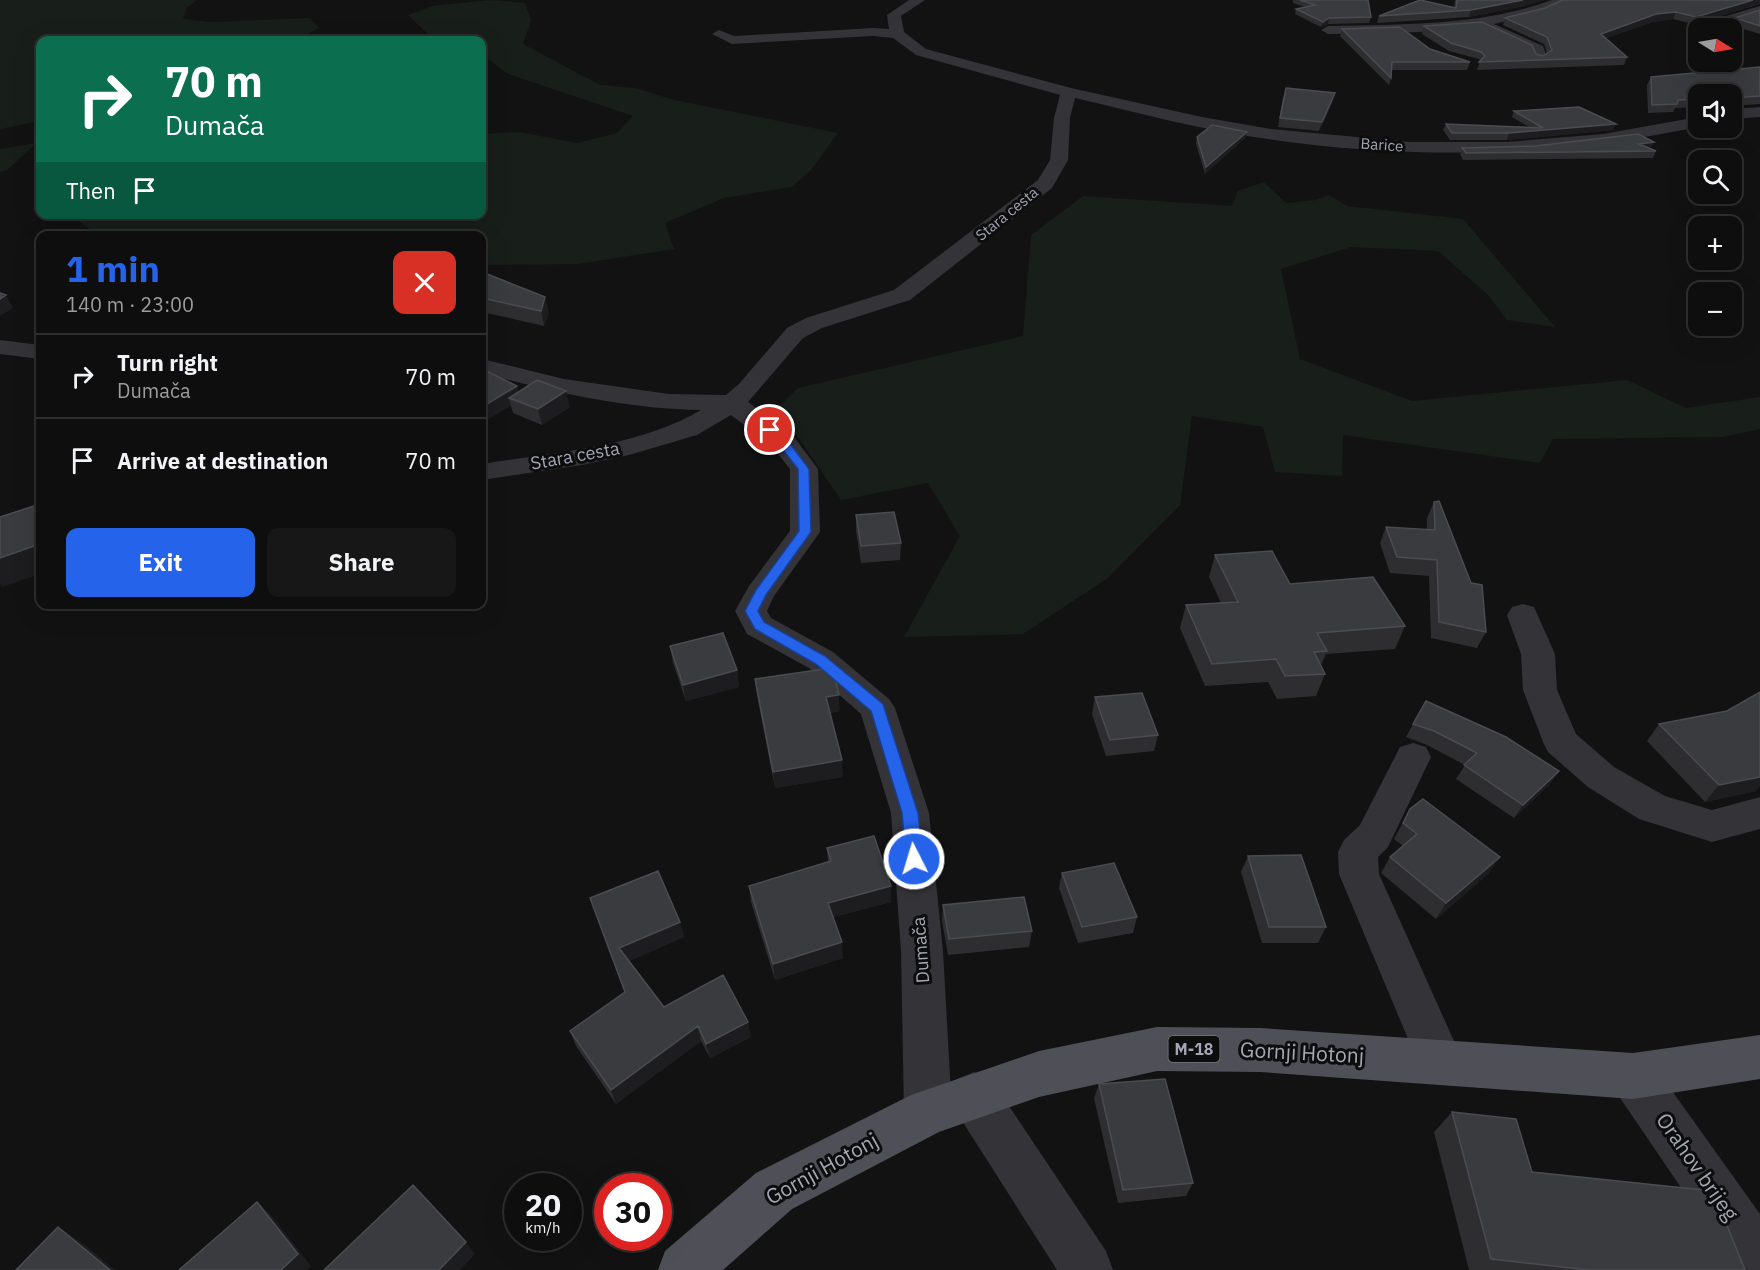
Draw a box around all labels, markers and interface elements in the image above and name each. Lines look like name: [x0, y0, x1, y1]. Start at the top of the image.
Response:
north arrow: [1688, 18, 1742, 72]
map controls: [1688, 18, 1742, 336]
text: 70 m: [165, 54, 263, 109]
icon: right: [66, 60, 144, 138]
button: sound: [1688, 84, 1742, 138]
text: Dumača: [165, 107, 264, 142]
street label: Barice: [1360, 134, 1404, 155]
button: search: [1688, 150, 1742, 204]
icon: arrive: [128, 174, 161, 207]
text: Then: [66, 176, 116, 205]
street label: Stara cesta: [972, 183, 1042, 245]
button: +: [1688, 216, 1742, 270]
text: 1 min: [66, 245, 160, 292]
button: close: [393, 251, 456, 314]
button: −: [1688, 282, 1742, 336]
text: 140 m · 23:00: [66, 291, 194, 318]
text: Turn right: [117, 348, 218, 377]
icon: right: [66, 360, 99, 393]
text: 70 m: [405, 362, 456, 391]
text: Dumača: [117, 377, 191, 404]
pin: [744, 404, 795, 455]
icon: arrive: [753, 413, 786, 446]
street label: Stara cesta: [529, 436, 622, 475]
icon: arrive: [66, 444, 99, 477]
text: Arrive at destination: [117, 446, 328, 475]
text: 70 m: [405, 446, 456, 475]
button: Exit: [66, 528, 255, 597]
button: Share: [267, 528, 456, 597]
position arrow: [882, 827, 946, 891]
street label: Dumača: [907, 916, 934, 984]
street label: Gornji Hotonj: [1239, 1035, 1365, 1069]
road number: M-18: [1168, 1036, 1220, 1062]
street label: Orahov brijeg: [1650, 1107, 1745, 1226]
street label: Gornji Hotonj: [760, 1126, 883, 1210]
speed limit sign: 30: [594, 1173, 672, 1251]
text: 20: [525, 1185, 561, 1224]
text: km/h: [525, 1218, 561, 1237]

